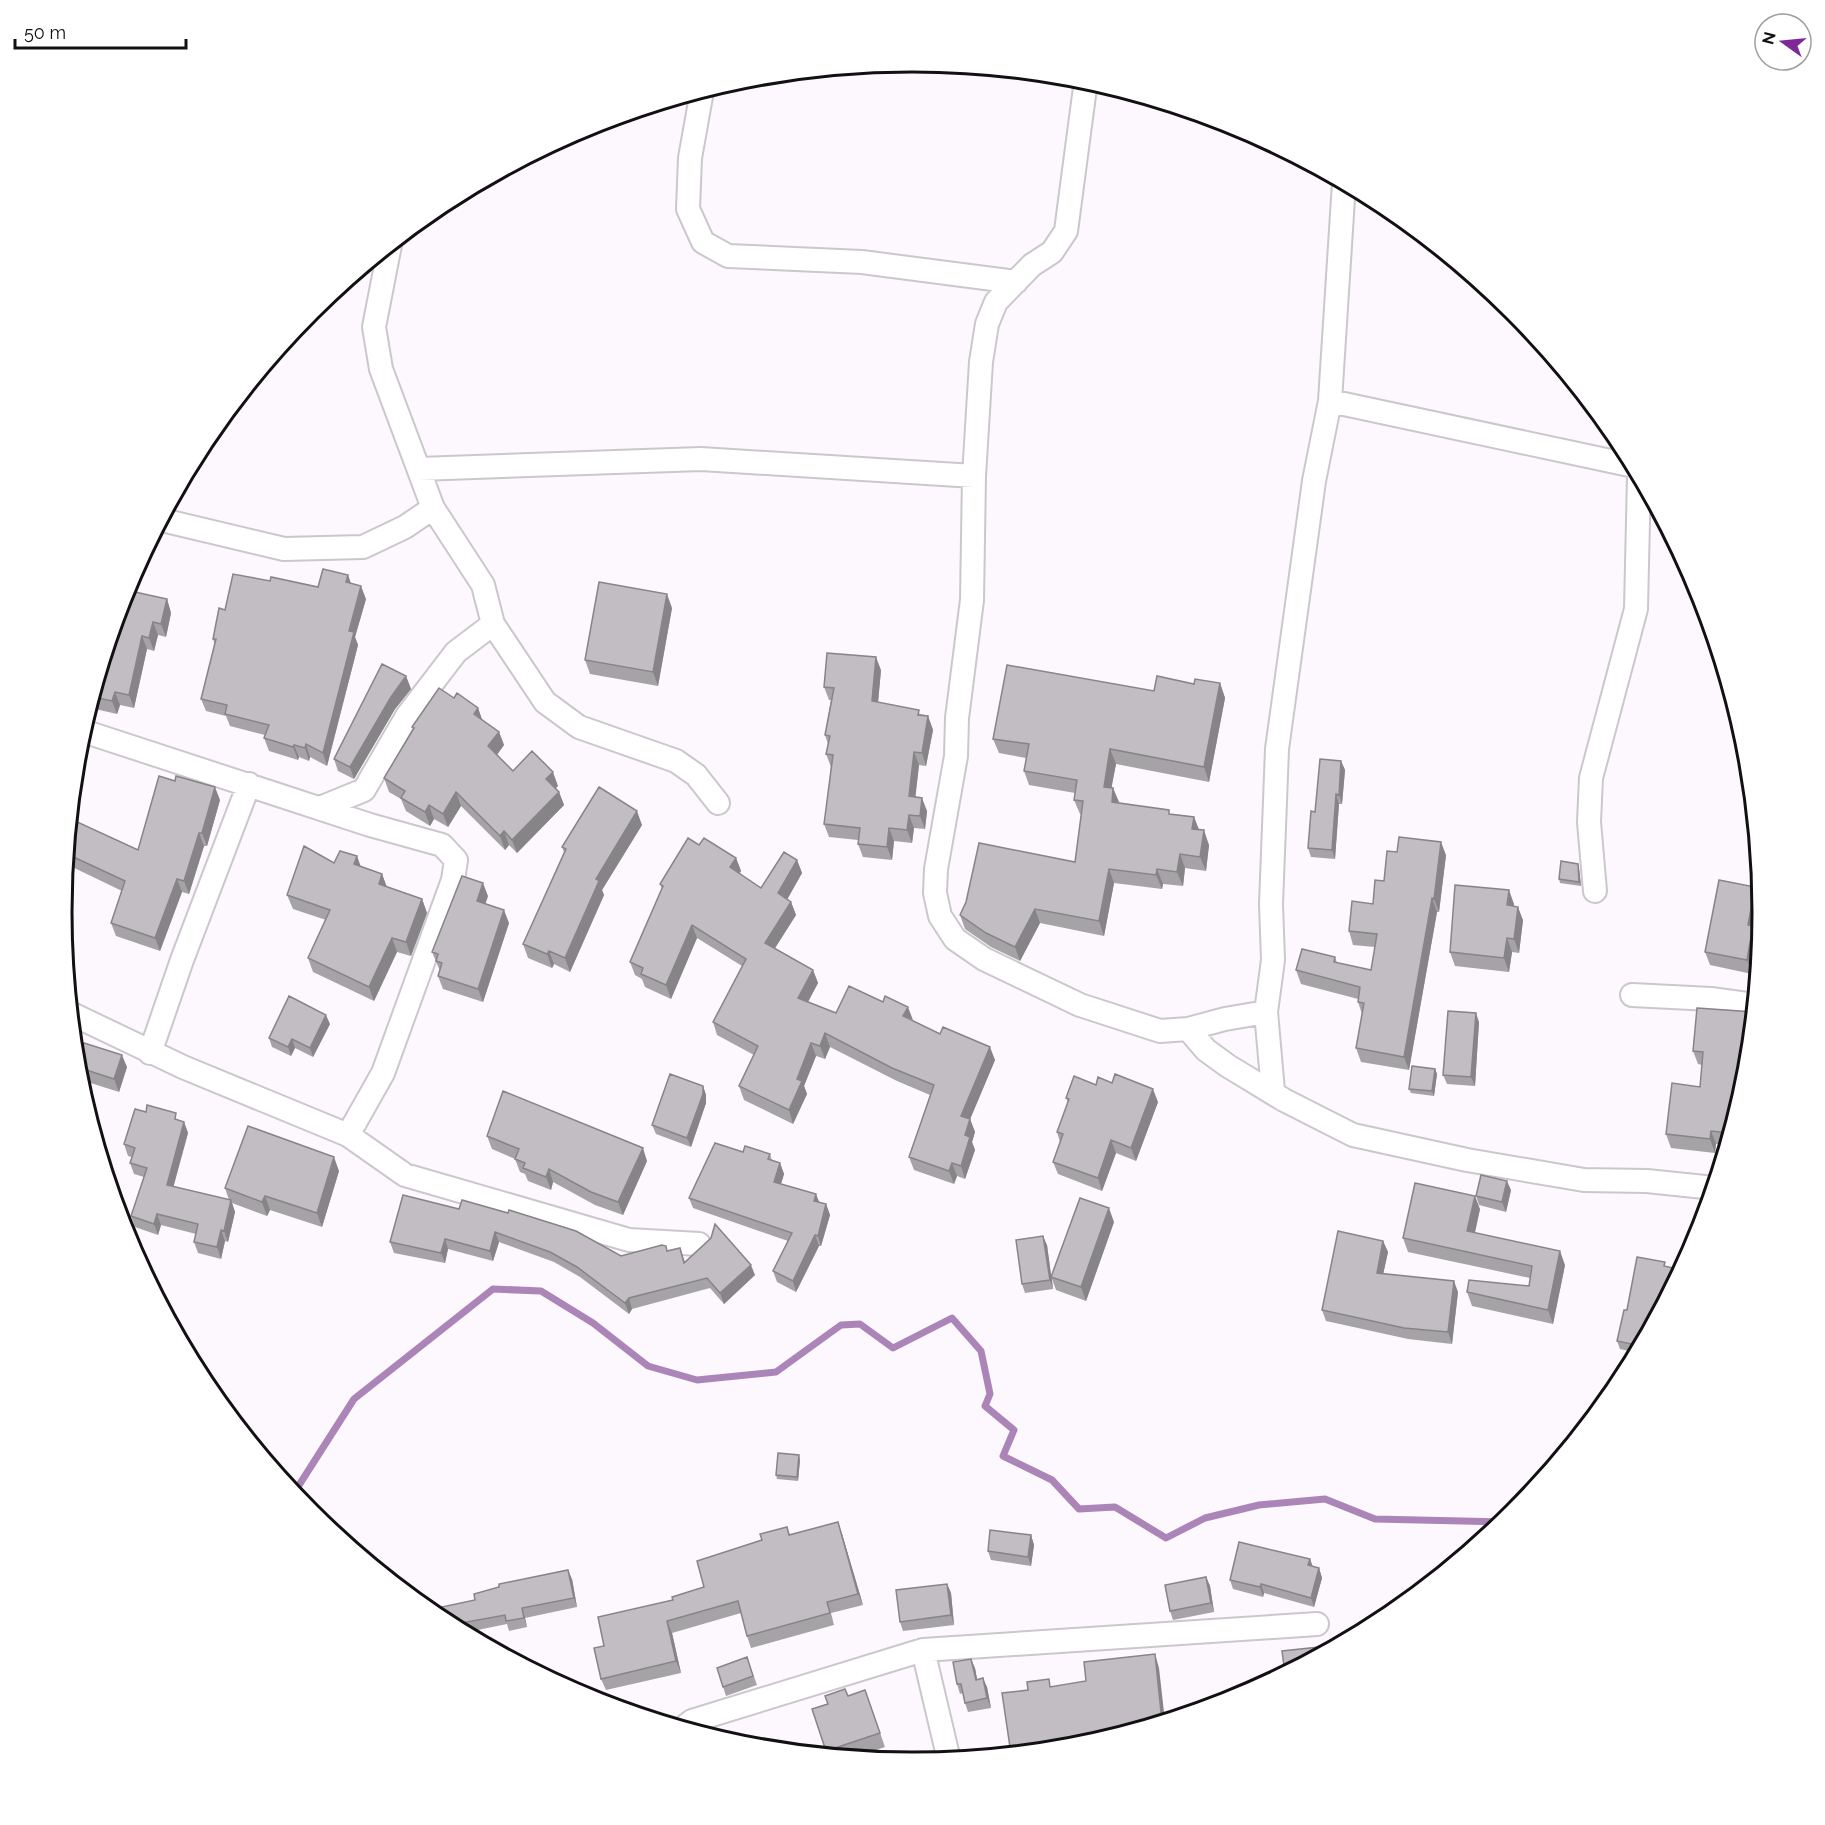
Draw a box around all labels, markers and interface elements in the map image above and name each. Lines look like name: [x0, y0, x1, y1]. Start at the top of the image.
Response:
scale bar: [15, 12, 186, 50]
north arrow: [1753, 12, 1813, 72]
text: 50 m: [24, 22, 66, 43]
text: N: [1758, 30, 1780, 47]

